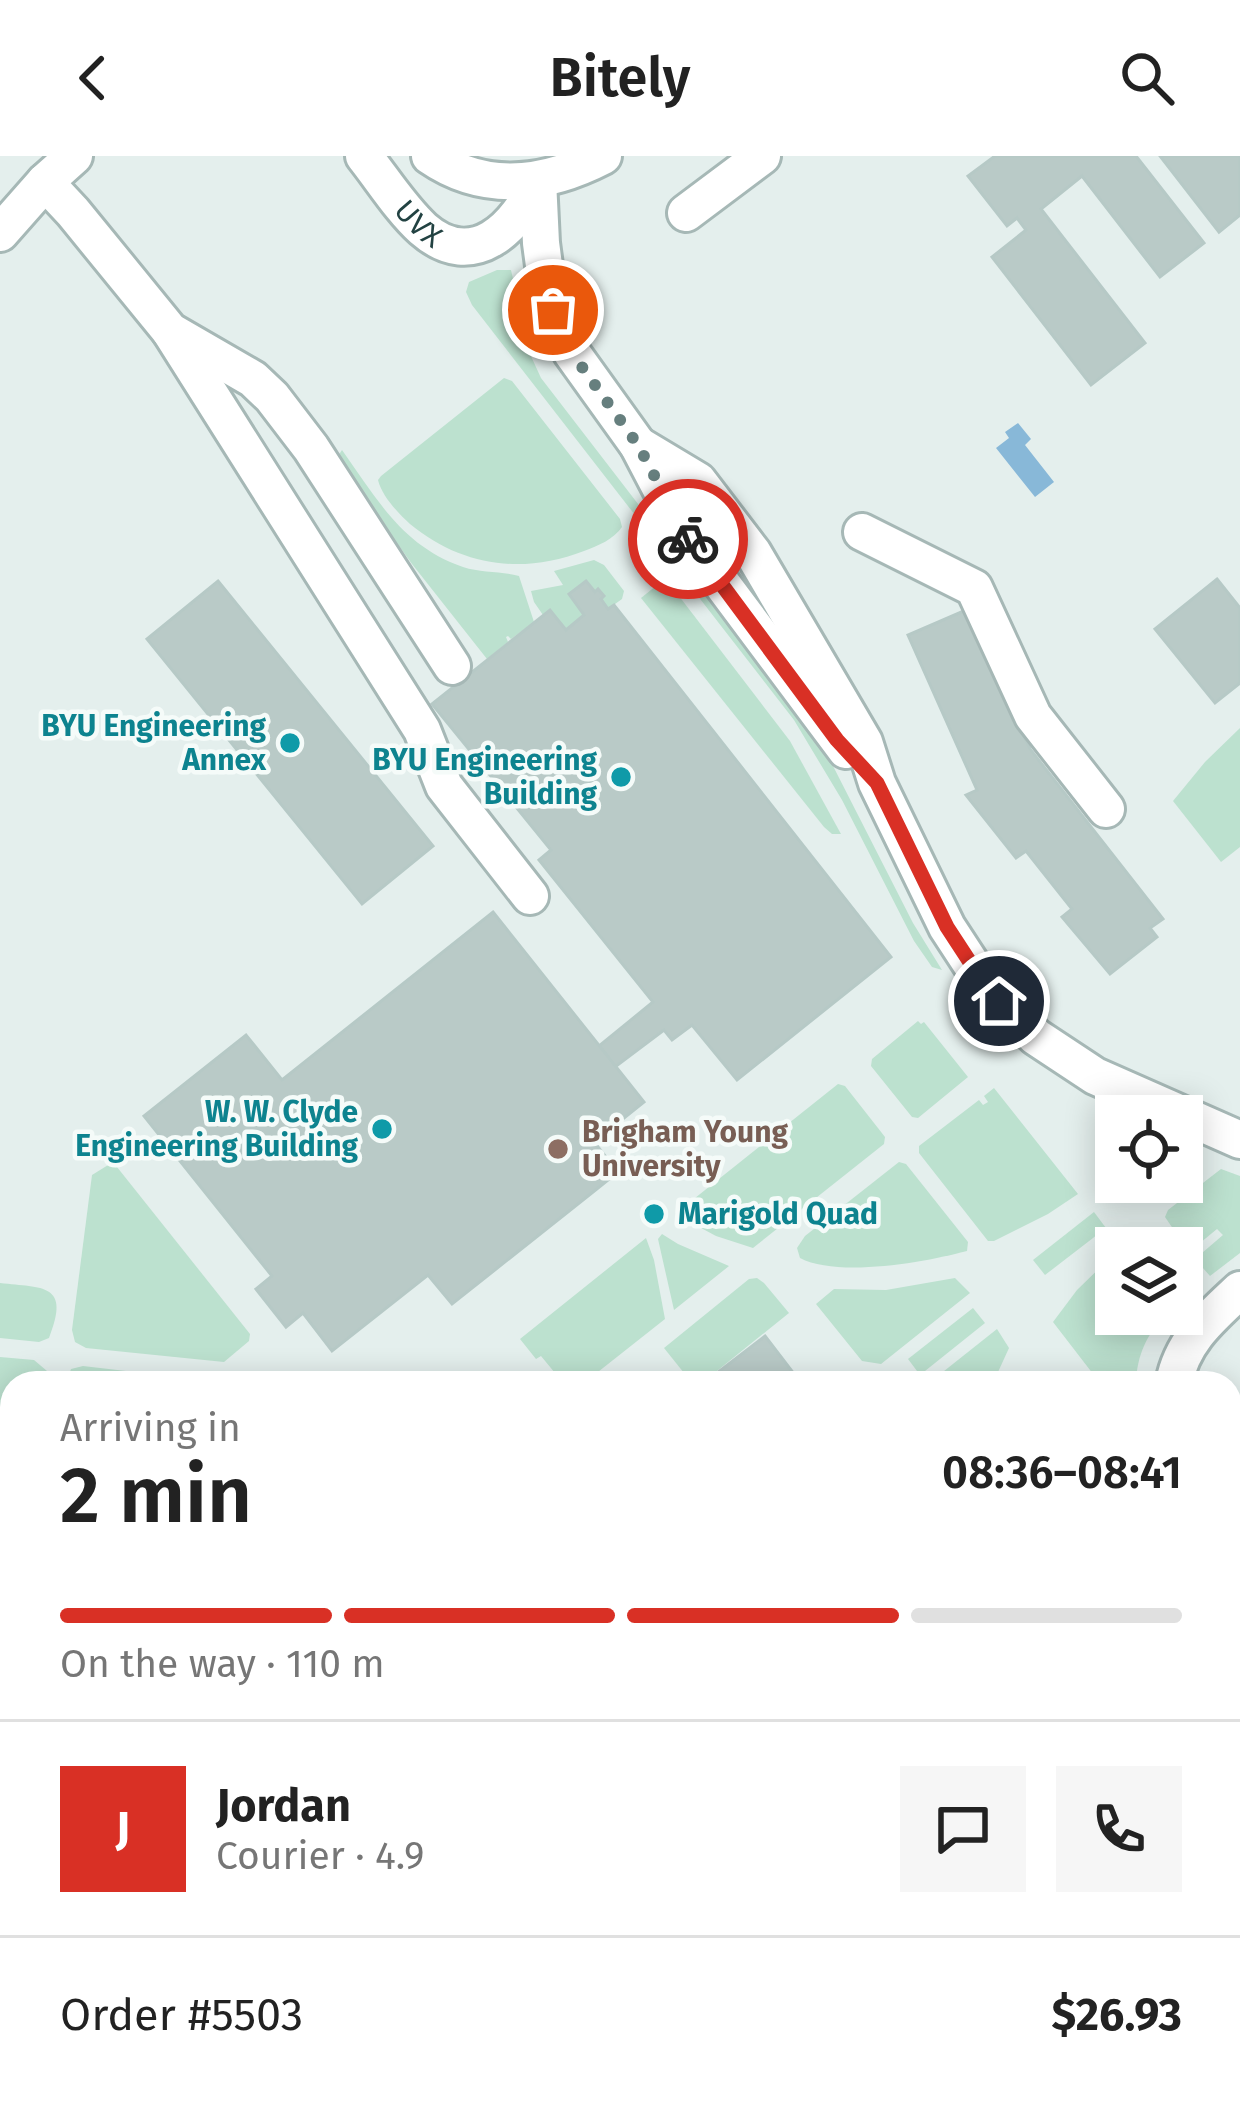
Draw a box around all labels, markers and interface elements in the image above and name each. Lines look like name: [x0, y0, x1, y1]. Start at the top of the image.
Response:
icon: back: [60, 45, 126, 111]
icon: search: [1114, 45, 1180, 111]
text: Bitely: [550, 46, 690, 110]
street label: UVX: [387, 193, 449, 256]
pin: [502, 259, 604, 361]
icon: bag: [520, 277, 586, 343]
courier: [628, 479, 748, 599]
icon: bike: [655, 506, 721, 572]
place label: BYU Engineering Annex: [41, 708, 267, 778]
marker: BYU Engineering Annex: [277, 730, 303, 756]
place label: BYU Engineering Building: [372, 742, 597, 812]
marker: BYU Engineering Building: [608, 764, 634, 790]
pin: [948, 950, 1050, 1052]
icon: home: [966, 968, 1032, 1034]
place label: W. W. Clyde Engineering Building: [75, 1094, 358, 1164]
map controls: [1095, 1095, 1203, 1335]
button: locate: [1095, 1095, 1203, 1203]
place label: Brigham Young University: [582, 1114, 789, 1184]
marker: W. W. Clyde Engineering Building: [369, 1116, 395, 1142]
marker: Brigham Young University: [545, 1136, 571, 1162]
place label: Marigold Quad: [678, 1196, 878, 1232]
marker: Marigold Quad: [641, 1201, 667, 1227]
button: layers: [1095, 1227, 1203, 1335]
text: Arriving in: [60, 1405, 241, 1451]
text: 08:36–08:41: [942, 1446, 1182, 1500]
text: 2 min: [60, 1449, 252, 1543]
text: On the way · 110 m: [60, 1641, 385, 1687]
button: chat: [900, 1766, 1026, 1892]
button: phone: [1056, 1766, 1182, 1892]
text: Jordan: [216, 1779, 351, 1833]
text: J: [116, 1802, 130, 1856]
text: Courier · 4.9: [216, 1833, 425, 1879]
text: Order #5503: [60, 1988, 303, 2042]
text: $26.93: [1052, 1988, 1182, 2042]

